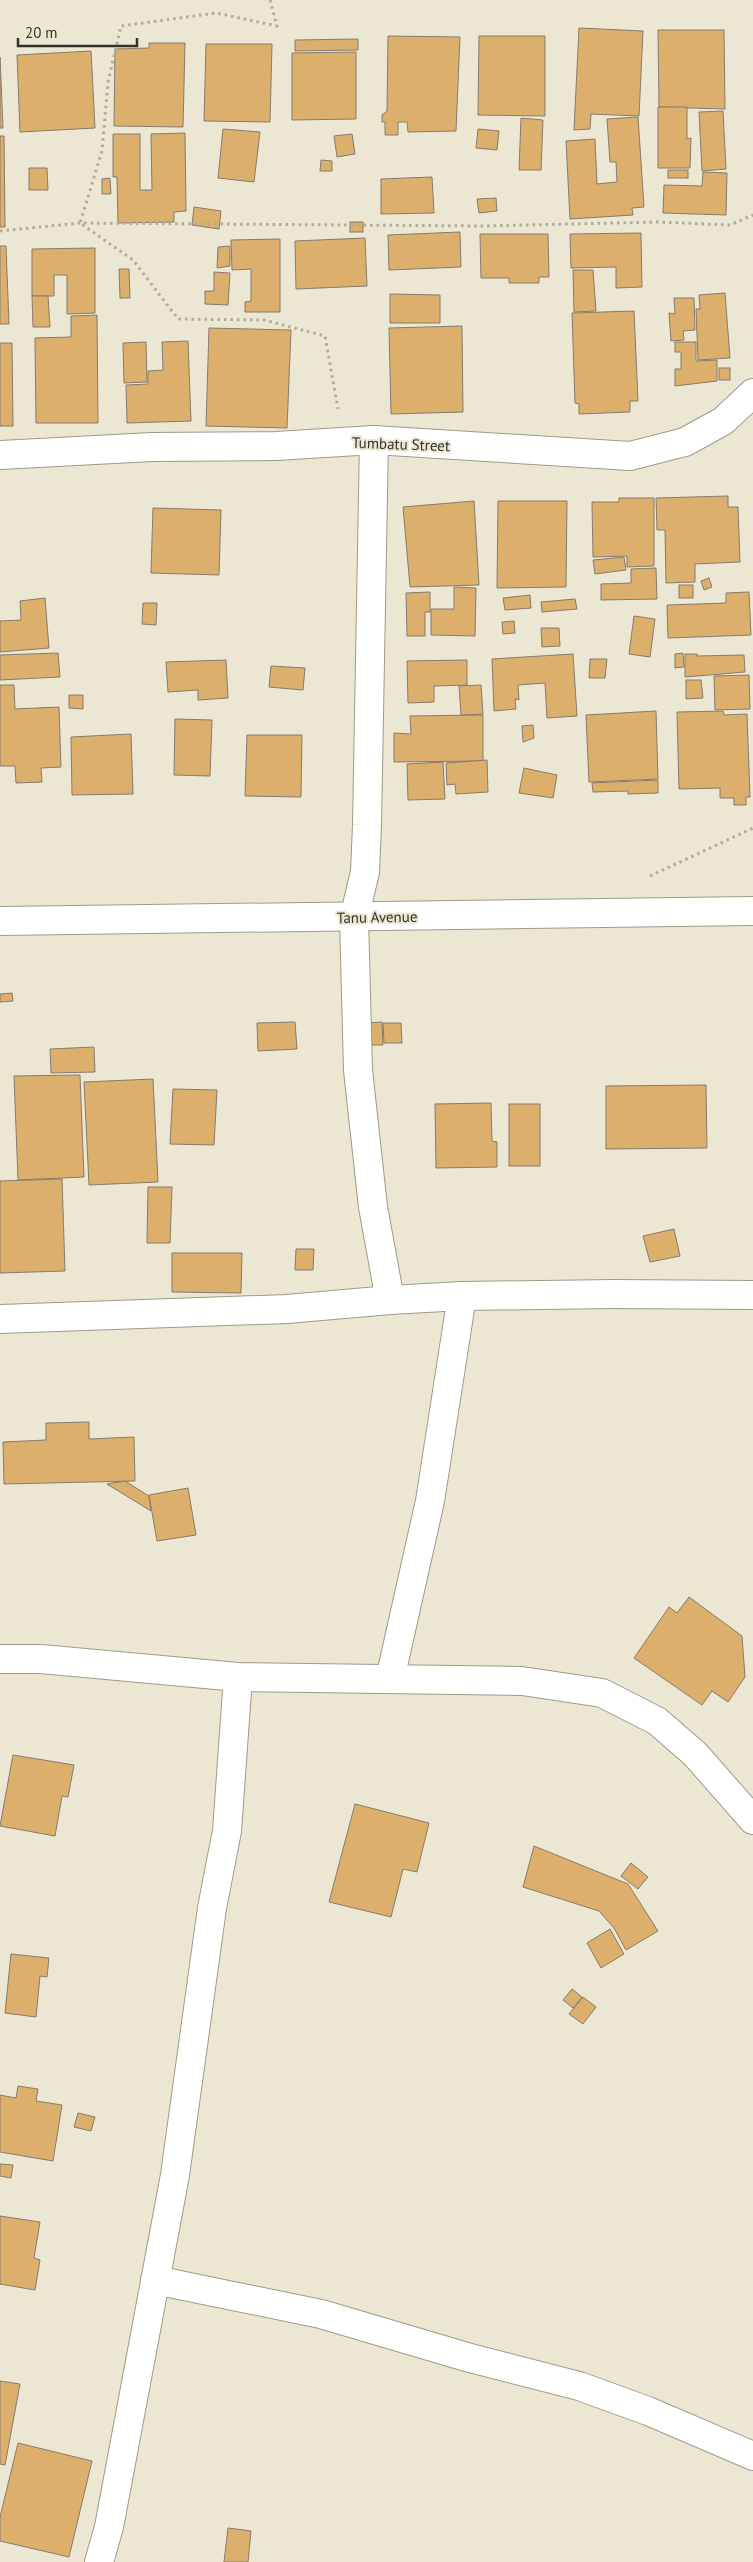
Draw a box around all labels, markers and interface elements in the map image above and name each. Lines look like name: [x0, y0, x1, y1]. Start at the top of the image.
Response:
scale bar: [18, 15, 136, 47]
text: 20 m: [25, 23, 58, 42]
street label: Tumbatu Street: [352, 433, 450, 455]
street label: Tanu Avenue: [336, 907, 418, 927]

